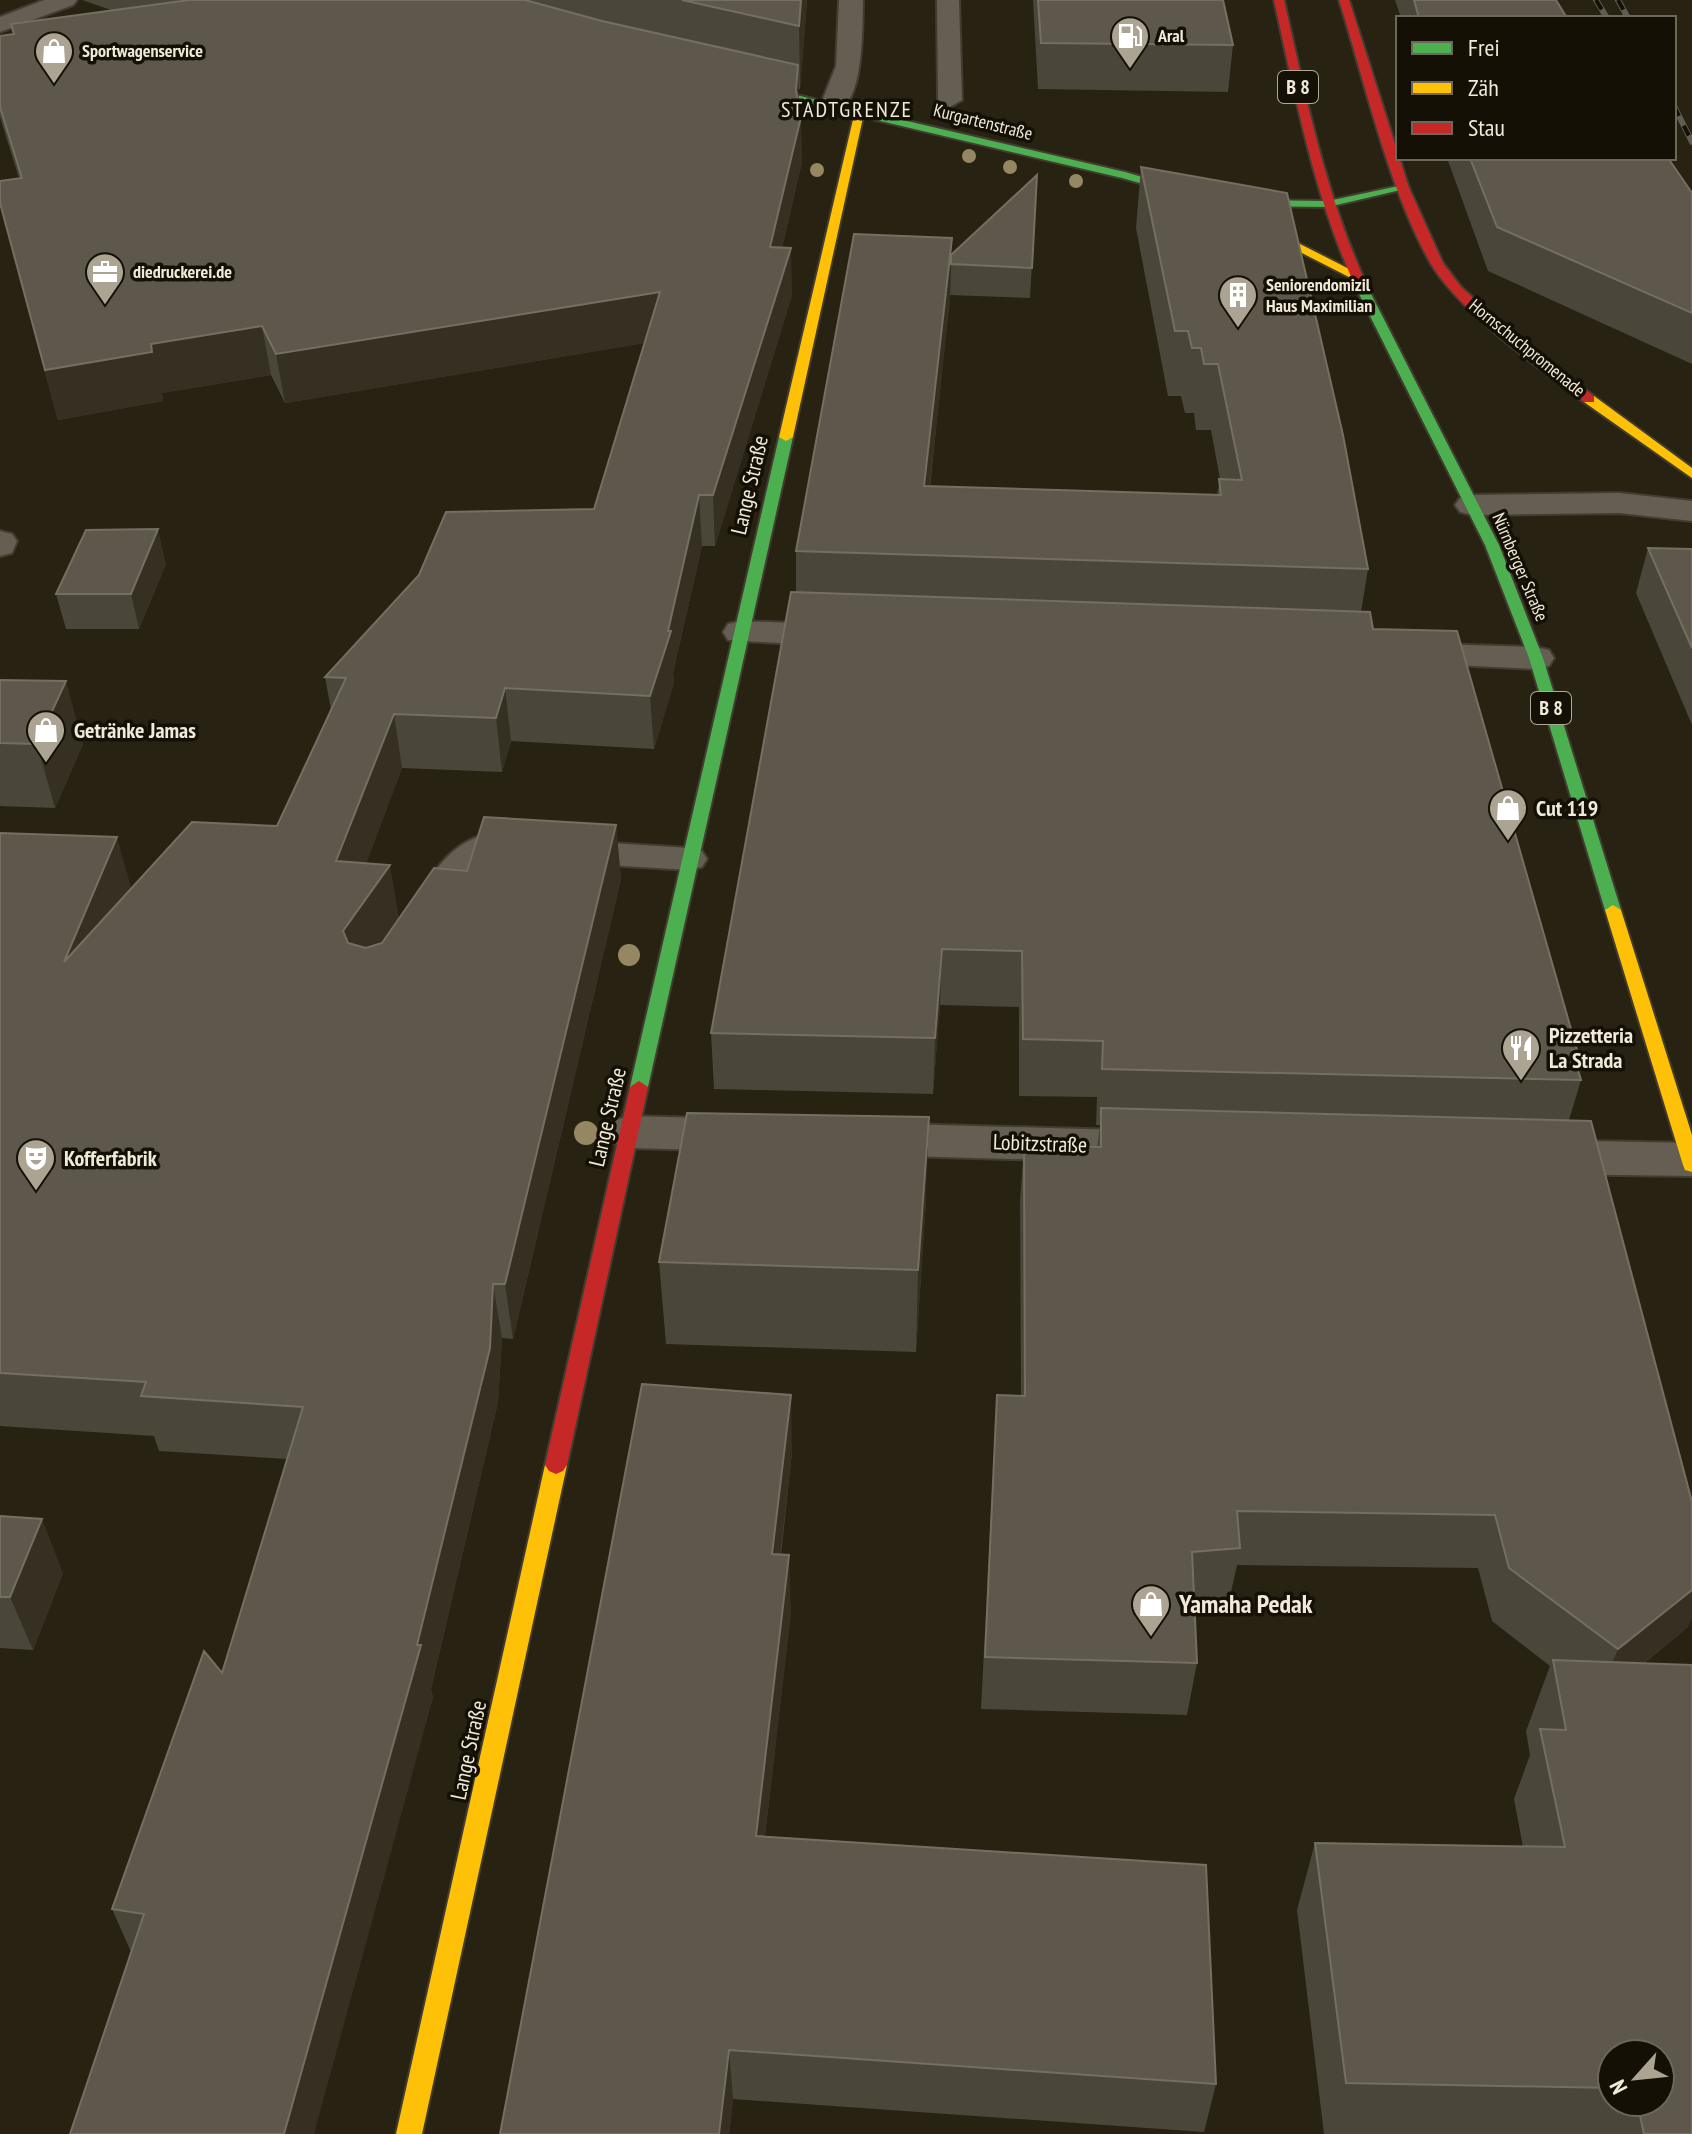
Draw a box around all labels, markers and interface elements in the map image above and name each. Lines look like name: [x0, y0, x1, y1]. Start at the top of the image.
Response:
fuel station icon: Aral: [1109, 15, 1151, 70]
legend: [1396, 16, 1676, 160]
place label: Aral: [1157, 24, 1185, 47]
shop icon: Sportwagenservice: [33, 30, 75, 85]
text: Frei: [1468, 32, 1500, 63]
place label: Sportwagenservice: [82, 39, 203, 62]
road number: B 8: [1278, 71, 1318, 103]
text: Zäh: [1468, 72, 1499, 103]
district label: STADTGRENZE: [781, 95, 913, 123]
street label: Kurgartenstraße: [931, 98, 1035, 145]
text: Stau: [1468, 112, 1505, 143]
office icon: diedruckerei.de: [84, 251, 126, 306]
place label: diedruckerei.de: [133, 260, 232, 283]
place label: Seniorendomizil Haus Maximilian: [1266, 273, 1372, 317]
building icon: Seniorendomizil Haus Maximilian: [1217, 274, 1259, 329]
street label: Hornschuchpromenade: [1465, 294, 1590, 401]
street label: Lange Straße: [724, 433, 774, 537]
street label: Nürnberger Straße: [1487, 509, 1554, 624]
road number: B 8: [1531, 692, 1571, 724]
shop icon: Getränke Jamas: [25, 709, 67, 764]
place label: Getränke Jamas: [74, 716, 196, 744]
shop icon: Cut 119: [1487, 787, 1529, 842]
place label: Cut 119: [1536, 794, 1598, 822]
place label: Pizzetteria La Strada: [1549, 1021, 1633, 1074]
restaurant icon: Pizzetteria La Strada: [1500, 1027, 1542, 1082]
street label: Lange Straße: [582, 1065, 632, 1169]
street label: Lobitzstraße: [992, 1127, 1088, 1159]
theatre icon: Kofferfabrik: [15, 1137, 57, 1192]
place label: Kofferfabrik: [64, 1144, 158, 1172]
shop icon: Yamaha Pedak: [1130, 1583, 1172, 1638]
place label: Yamaha Pedak: [1178, 1587, 1313, 1620]
street label: Lange Straße: [444, 1698, 492, 1802]
north arrow: [1596, 2038, 1676, 2118]
text: N: [1603, 2075, 1633, 2099]

